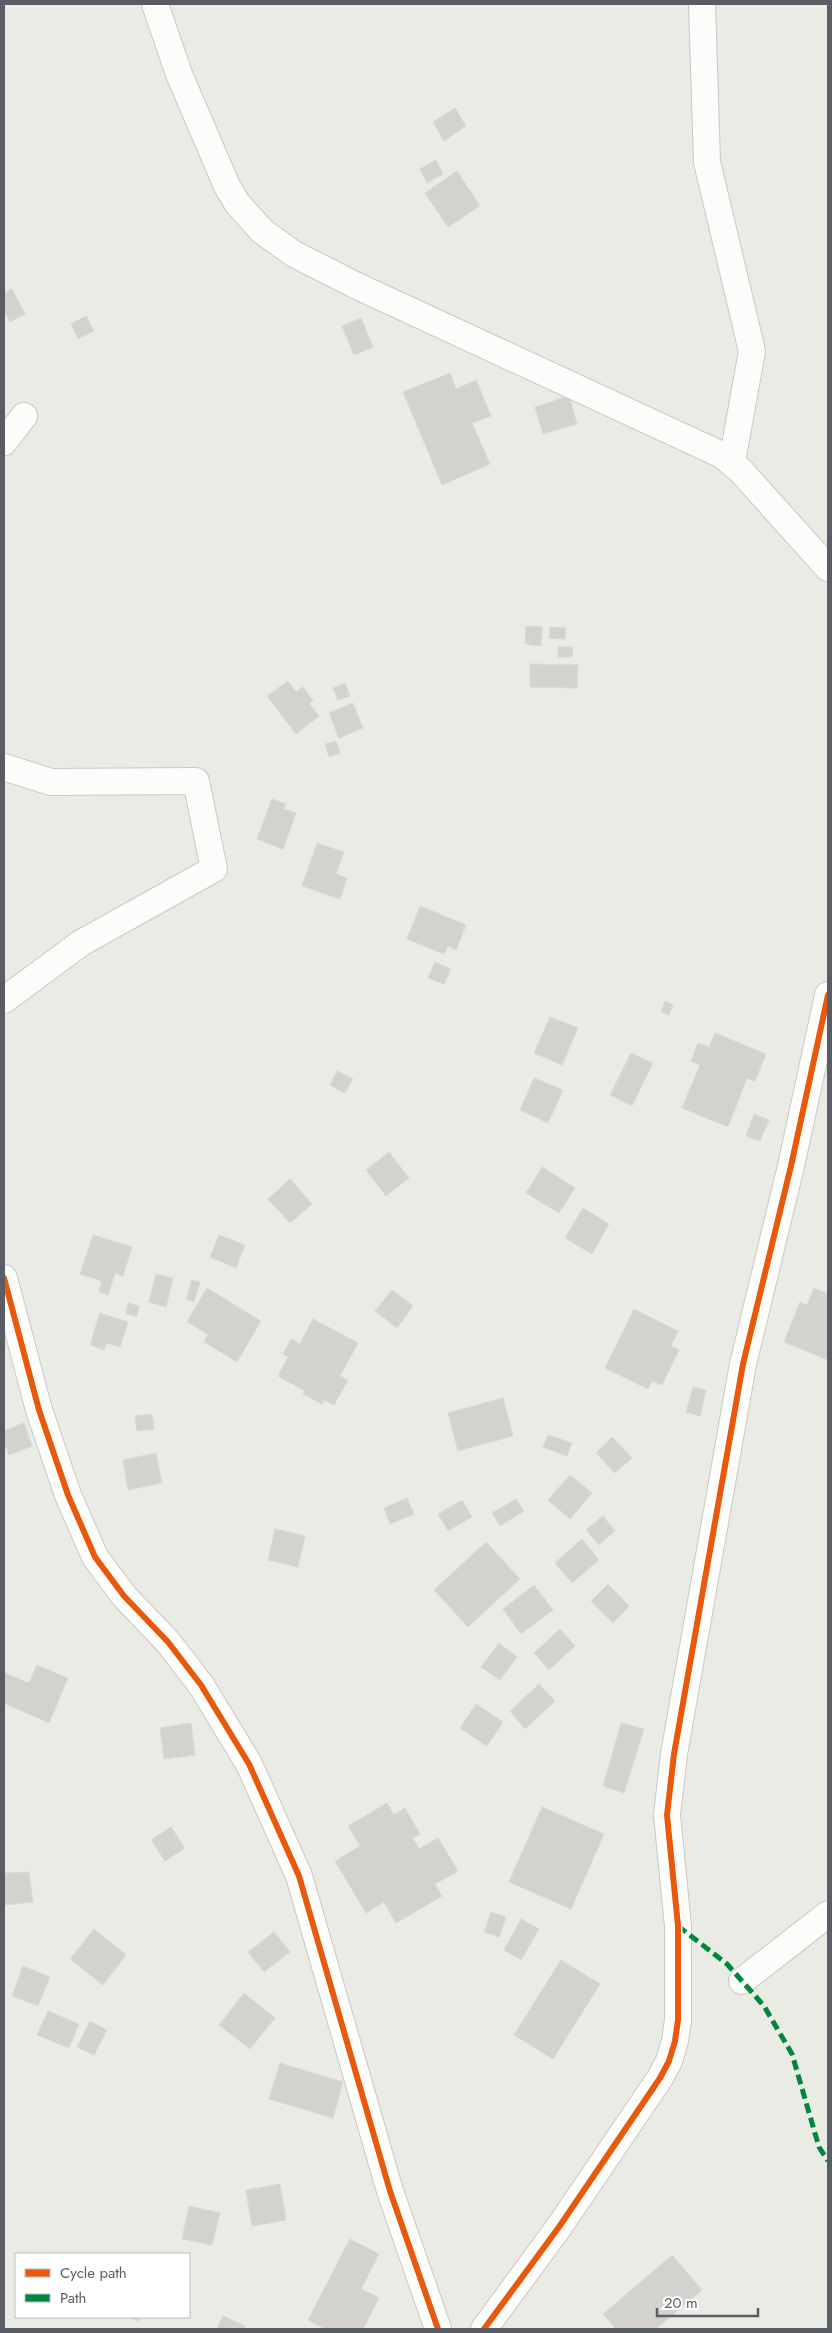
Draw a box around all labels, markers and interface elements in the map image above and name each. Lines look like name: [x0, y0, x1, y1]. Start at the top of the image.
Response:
legend: [15, 2253, 190, 2318]
text: Cycle path: [60, 2262, 127, 2284]
scale bar: [657, 2286, 758, 2318]
text: Path: [60, 2287, 86, 2309]
text: 20 m: [664, 2292, 698, 2314]

